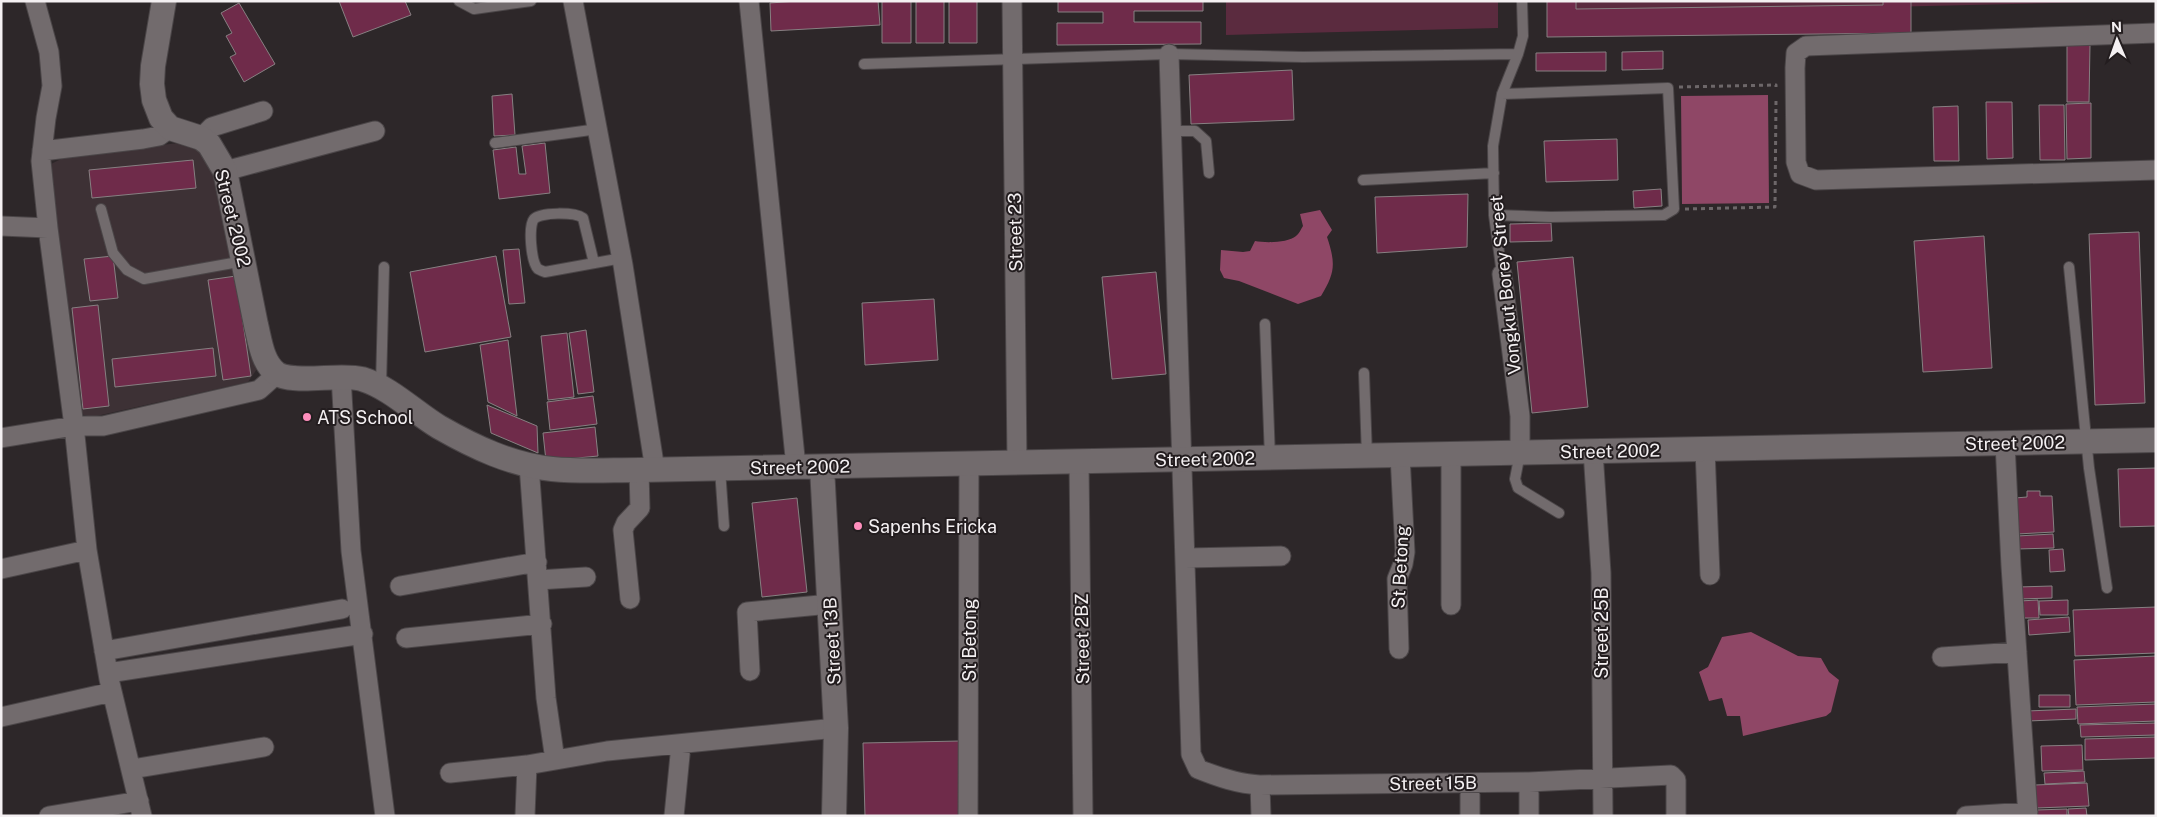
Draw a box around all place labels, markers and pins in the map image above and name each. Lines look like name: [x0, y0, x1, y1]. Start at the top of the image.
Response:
place label: ATS School: [317, 407, 413, 428]
marker: ATS School: [301, 411, 313, 423]
place label: Sapenhs Ericka: [868, 516, 997, 537]
marker: Sapenhs Ericka: [852, 520, 864, 532]

